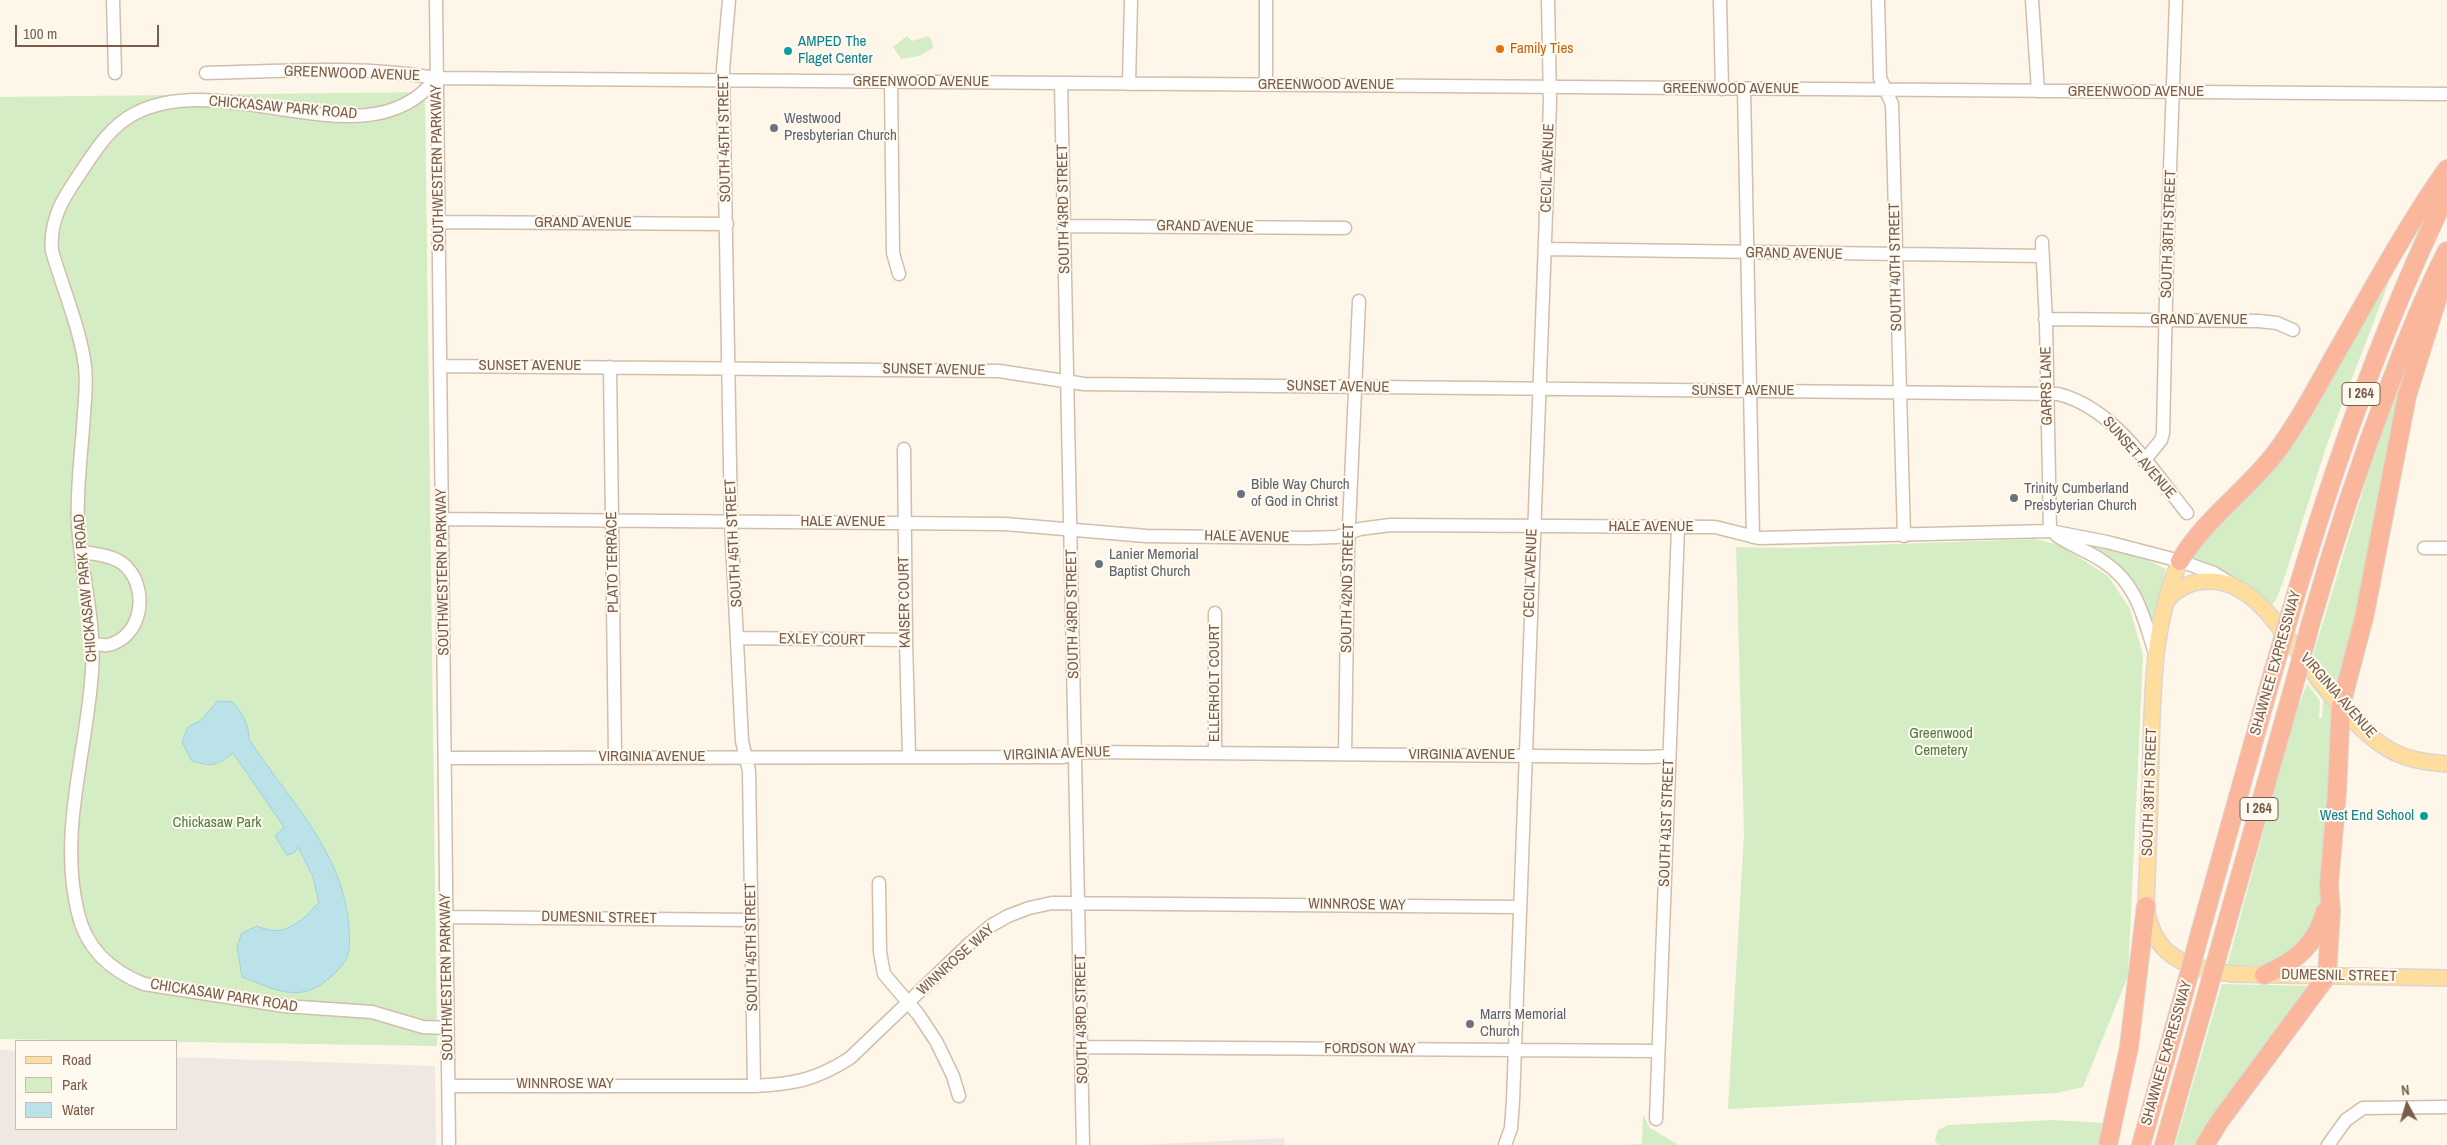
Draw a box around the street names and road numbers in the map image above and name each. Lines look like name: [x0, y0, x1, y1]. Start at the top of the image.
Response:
street label: GREENWOOD AVENUE: [283, 63, 421, 85]
street label: GREENWOOD AVENUE: [853, 73, 989, 91]
street label: SOUTH 45TH STREET: [715, 74, 735, 202]
street label: GREENWOOD AVENUE: [1258, 76, 1394, 94]
street label: GREENWOOD AVENUE: [1663, 80, 1799, 98]
street label: GREENWOOD AVENUE: [2068, 83, 2204, 101]
street label: SOUTHWESTERN PARKWAY: [428, 84, 448, 252]
street label: CHICKASAW PARK ROAD: [208, 93, 358, 123]
street label: CECIL AVENUE: [1537, 123, 1559, 213]
street label: SOUTH 43RD STREET: [1054, 144, 1074, 274]
street label: SOUTH 38TH STREET: [2158, 169, 2180, 299]
street label: SOUTH 40TH STREET: [1886, 203, 1906, 331]
street label: GRAND AVENUE: [534, 214, 632, 232]
street label: GRAND AVENUE: [1156, 217, 1254, 237]
street label: GRAND AVENUE: [1745, 244, 1843, 264]
street label: GRAND AVENUE: [2150, 311, 2248, 329]
street label: GARRS LANE: [2037, 346, 2057, 426]
street label: SUNSET AVENUE: [479, 357, 581, 375]
street label: SUNSET AVENUE: [882, 360, 986, 380]
street label: SUNSET AVENUE: [1286, 377, 1390, 397]
street label: SUNSET AVENUE: [1692, 382, 1794, 400]
road number: I 264: [2342, 382, 2380, 406]
street label: SUNSET AVENUE: [2098, 413, 2180, 503]
street label: SOUTH 45TH STREET: [722, 478, 746, 608]
street label: SOUTHWESTERN PARKWAY: [433, 488, 453, 656]
street label: PLATO TERRACE: [603, 511, 623, 613]
street label: CHICKASAW PARK ROAD: [71, 513, 101, 663]
street label: HALE AVENUE: [800, 513, 886, 531]
street label: HALE AVENUE: [1608, 518, 1694, 536]
street label: SOUTH 42ND STREET: [1338, 523, 1358, 653]
street label: HALE AVENUE: [1204, 527, 1290, 547]
street label: CECIL AVENUE: [1520, 528, 1542, 618]
street label: SOUTH 43RD STREET: [1063, 549, 1083, 679]
street label: KAISER COURT: [895, 556, 915, 648]
street label: SHAWNEE EXPRESSWAY: [2247, 588, 2305, 738]
street label: ELLERHOLT COURT: [1206, 624, 1224, 742]
street label: EXLEY COURT: [779, 630, 865, 650]
street label: VIRGINIA AVENUE: [2296, 650, 2380, 742]
street label: SOUTH 38TH STREET: [2139, 727, 2161, 857]
street label: VIRGINIA AVENUE: [1003, 743, 1111, 765]
street label: VIRGINIA AVENUE: [1408, 746, 1516, 764]
street label: VIRGINIA AVENUE: [598, 748, 706, 766]
street label: SOUTH 41ST STREET: [1656, 759, 1678, 887]
road number: I 264: [2240, 798, 2278, 821]
street label: SOUTH 45TH STREET: [742, 883, 762, 1011]
street label: SOUTHWESTERN PARKWAY: [437, 893, 457, 1061]
street label: WINNROSE WAY: [1308, 895, 1406, 915]
street label: DUMESNIL STREET: [541, 908, 657, 928]
street label: WINNROSE WAY: [914, 921, 998, 999]
street label: SOUTH 43RD STREET: [1072, 954, 1092, 1084]
street label: DUMESNIL STREET: [2281, 966, 2397, 986]
street label: CHICKASAW PARK ROAD: [149, 975, 299, 1017]
street label: SHAWNEE EXPRESSWAY: [2138, 978, 2196, 1128]
street label: FORDSON WAY: [1324, 1040, 1416, 1058]
street label: WINNROSE WAY: [516, 1075, 614, 1093]

